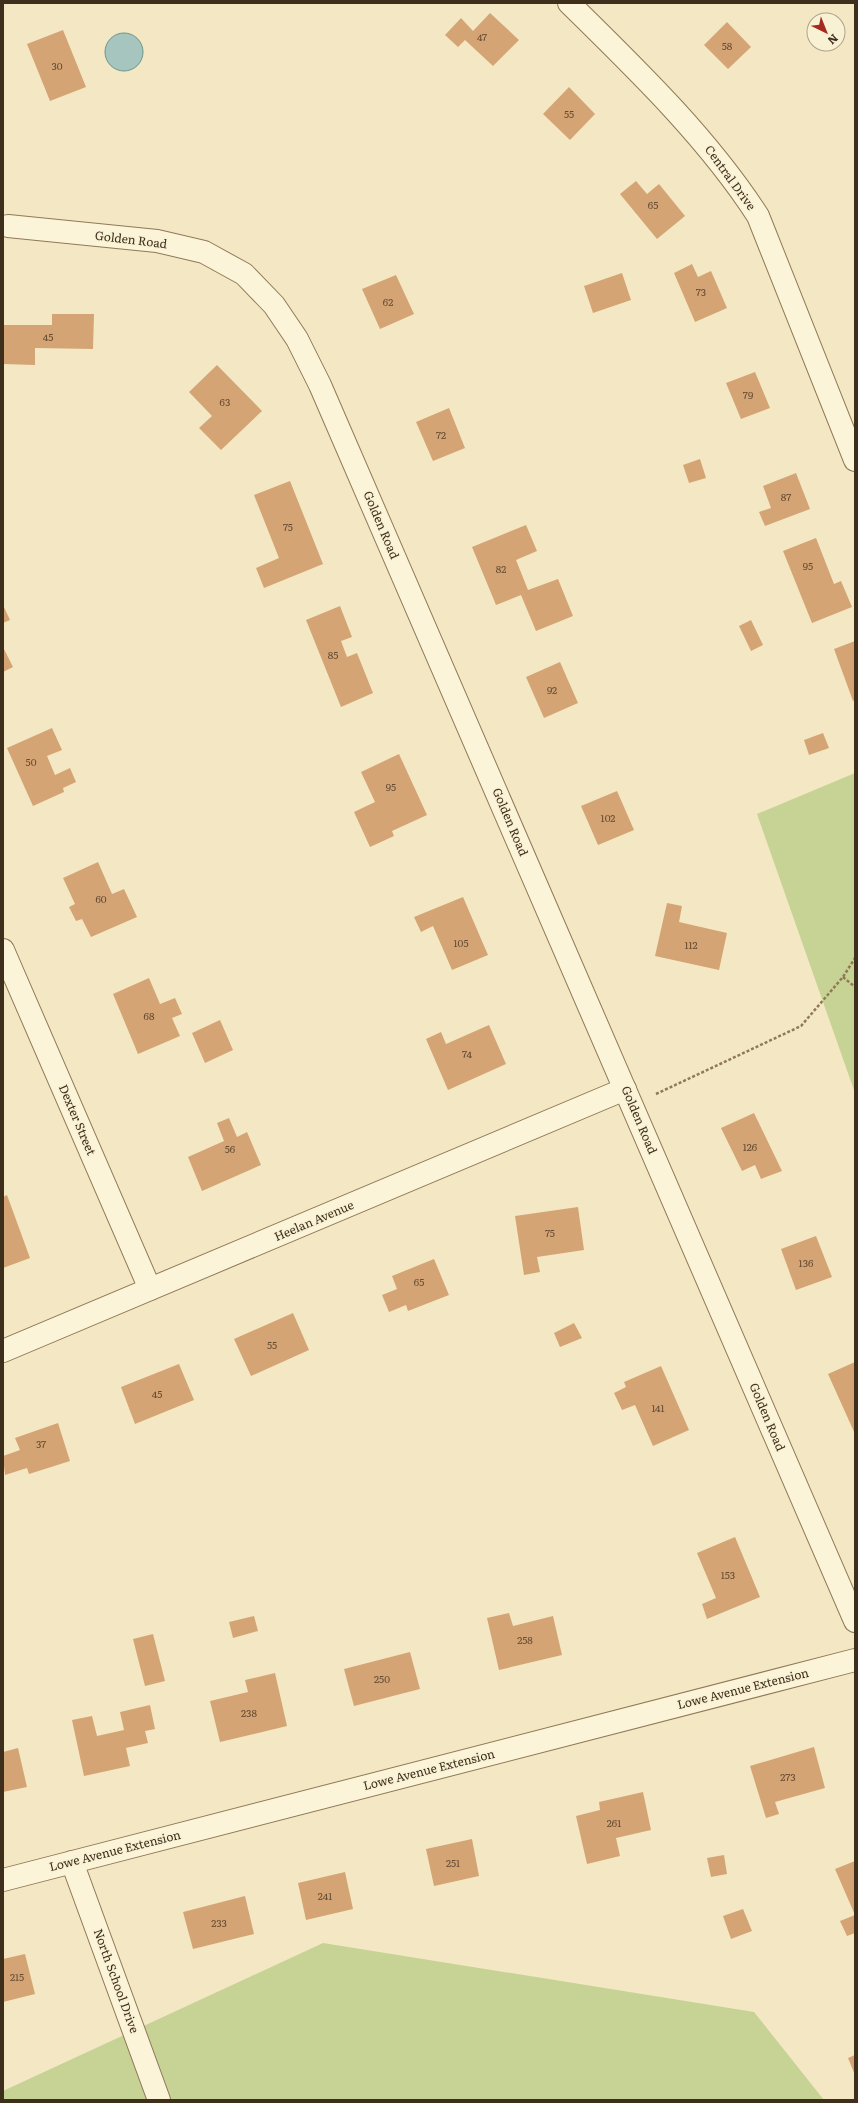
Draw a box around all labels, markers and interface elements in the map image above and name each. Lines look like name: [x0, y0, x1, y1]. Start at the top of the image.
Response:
north arrow: [806, 12, 846, 52]
house number: 47: [477, 29, 487, 44]
text: N: [825, 31, 842, 49]
house number: 58: [722, 38, 733, 53]
house number: 30: [51, 58, 63, 73]
house number: 55: [564, 106, 574, 121]
street label: Central Drive: [701, 141, 761, 214]
house number: 65: [648, 197, 658, 212]
street label: Golden Road: [94, 226, 169, 252]
house number: 73: [696, 284, 706, 299]
house number: 62: [383, 294, 393, 309]
house number: 45: [43, 329, 53, 344]
house number: 79: [743, 387, 753, 402]
house number: 63: [220, 394, 230, 409]
house number: 72: [436, 427, 446, 442]
street label: Golden Road: [359, 488, 405, 562]
house number: 87: [781, 489, 791, 504]
house number: 75: [283, 519, 293, 534]
house number: 95: [803, 558, 813, 573]
house number: 82: [496, 561, 506, 576]
house number: 85: [328, 647, 338, 662]
house number: 92: [547, 682, 557, 697]
house number: 50: [26, 754, 37, 769]
house number: 95: [386, 779, 396, 794]
street label: Golden Road: [488, 785, 534, 859]
house number: 102: [601, 810, 615, 825]
house number: 60: [95, 891, 107, 906]
house number: 105: [454, 935, 468, 950]
house number: 112: [684, 937, 698, 952]
house number: 68: [144, 1008, 155, 1023]
house number: 74: [462, 1046, 472, 1061]
street label: Dexter Street: [55, 1081, 101, 1158]
street label: Golden Road: [617, 1083, 663, 1157]
house number: 126: [743, 1139, 758, 1154]
house number: 56: [225, 1141, 236, 1156]
street label: Heelan Avenue: [271, 1195, 356, 1245]
house number: 75: [545, 1225, 555, 1240]
house number: 136: [799, 1255, 814, 1270]
house number: 65: [414, 1274, 424, 1289]
house number: 55: [267, 1337, 277, 1352]
street label: Golden Road: [745, 1380, 791, 1454]
house number: 45: [152, 1386, 162, 1401]
house number: 141: [651, 1400, 665, 1415]
house number: 37: [36, 1436, 46, 1451]
house number: 153: [721, 1567, 735, 1582]
house number: 258: [517, 1632, 533, 1647]
street label: Lowe Avenue Extension: [675, 1663, 811, 1713]
house number: 250: [374, 1671, 390, 1686]
house number: 238: [241, 1705, 257, 1720]
street label: Lowe Avenue Extension: [361, 1744, 497, 1794]
house number: 273: [780, 1769, 796, 1784]
house number: 261: [607, 1815, 621, 1830]
street label: Lowe Avenue Extension: [47, 1825, 183, 1875]
house number: 251: [446, 1855, 460, 1870]
house number: 241: [318, 1888, 332, 1903]
house number: 233: [211, 1915, 227, 1930]
street label: North School Drive: [90, 1926, 144, 2035]
house number: 215: [10, 1969, 24, 1984]

